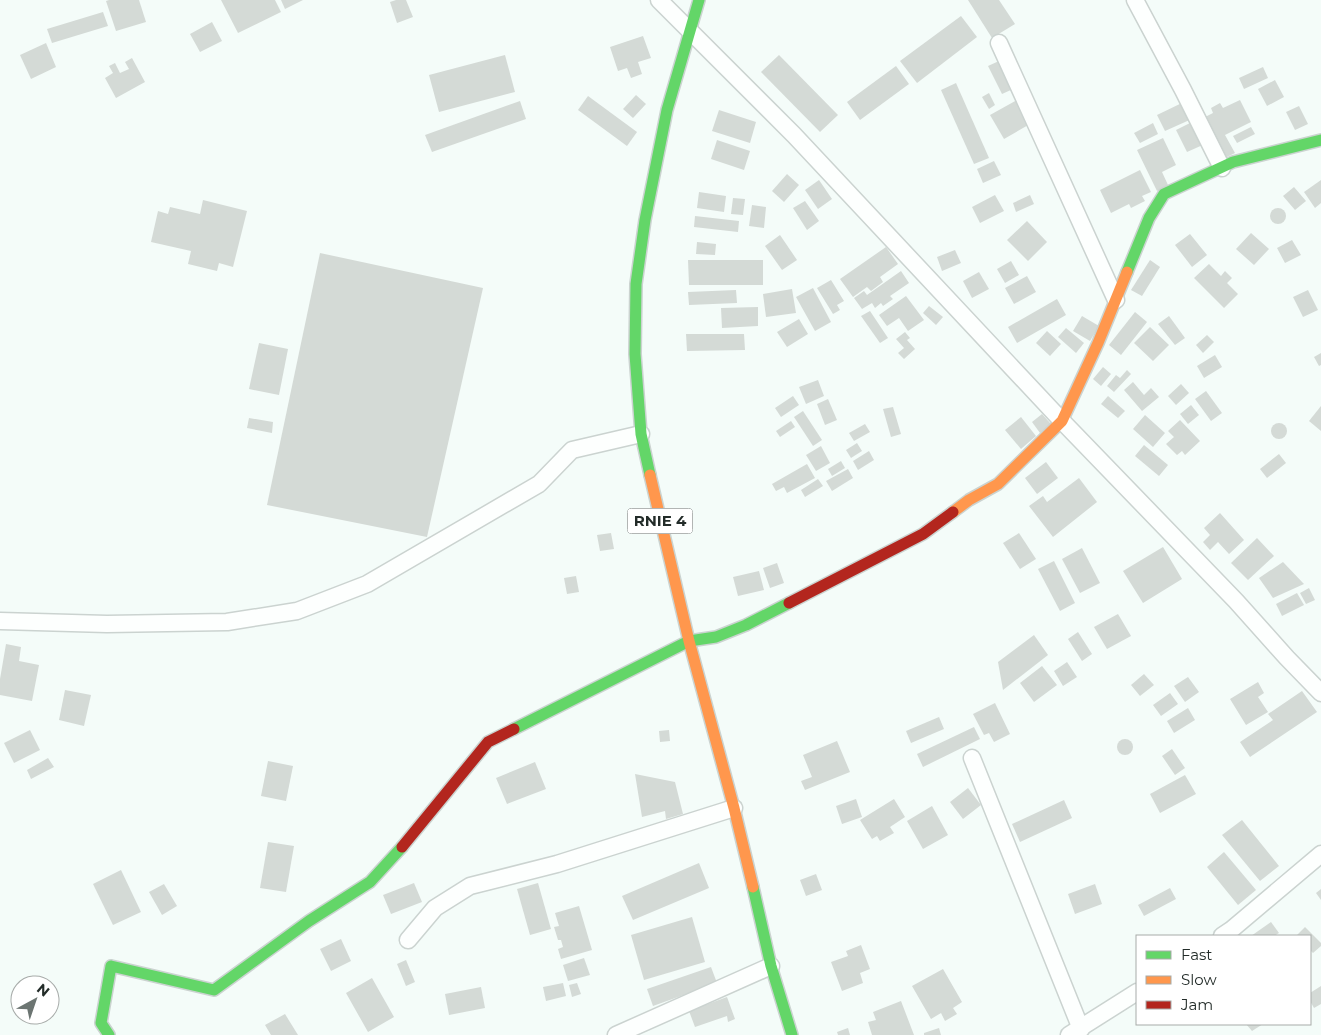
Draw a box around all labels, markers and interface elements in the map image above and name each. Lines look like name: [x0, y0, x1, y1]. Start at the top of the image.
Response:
road number: RNIE 4: [628, 508, 692, 534]
legend: [1136, 935, 1311, 1025]
text: Fast: [1181, 945, 1212, 964]
text: Slow: [1181, 970, 1217, 989]
north arrow: [10, 975, 60, 1025]
text: N: [33, 980, 53, 1001]
text: Jam: [1180, 995, 1213, 1014]

